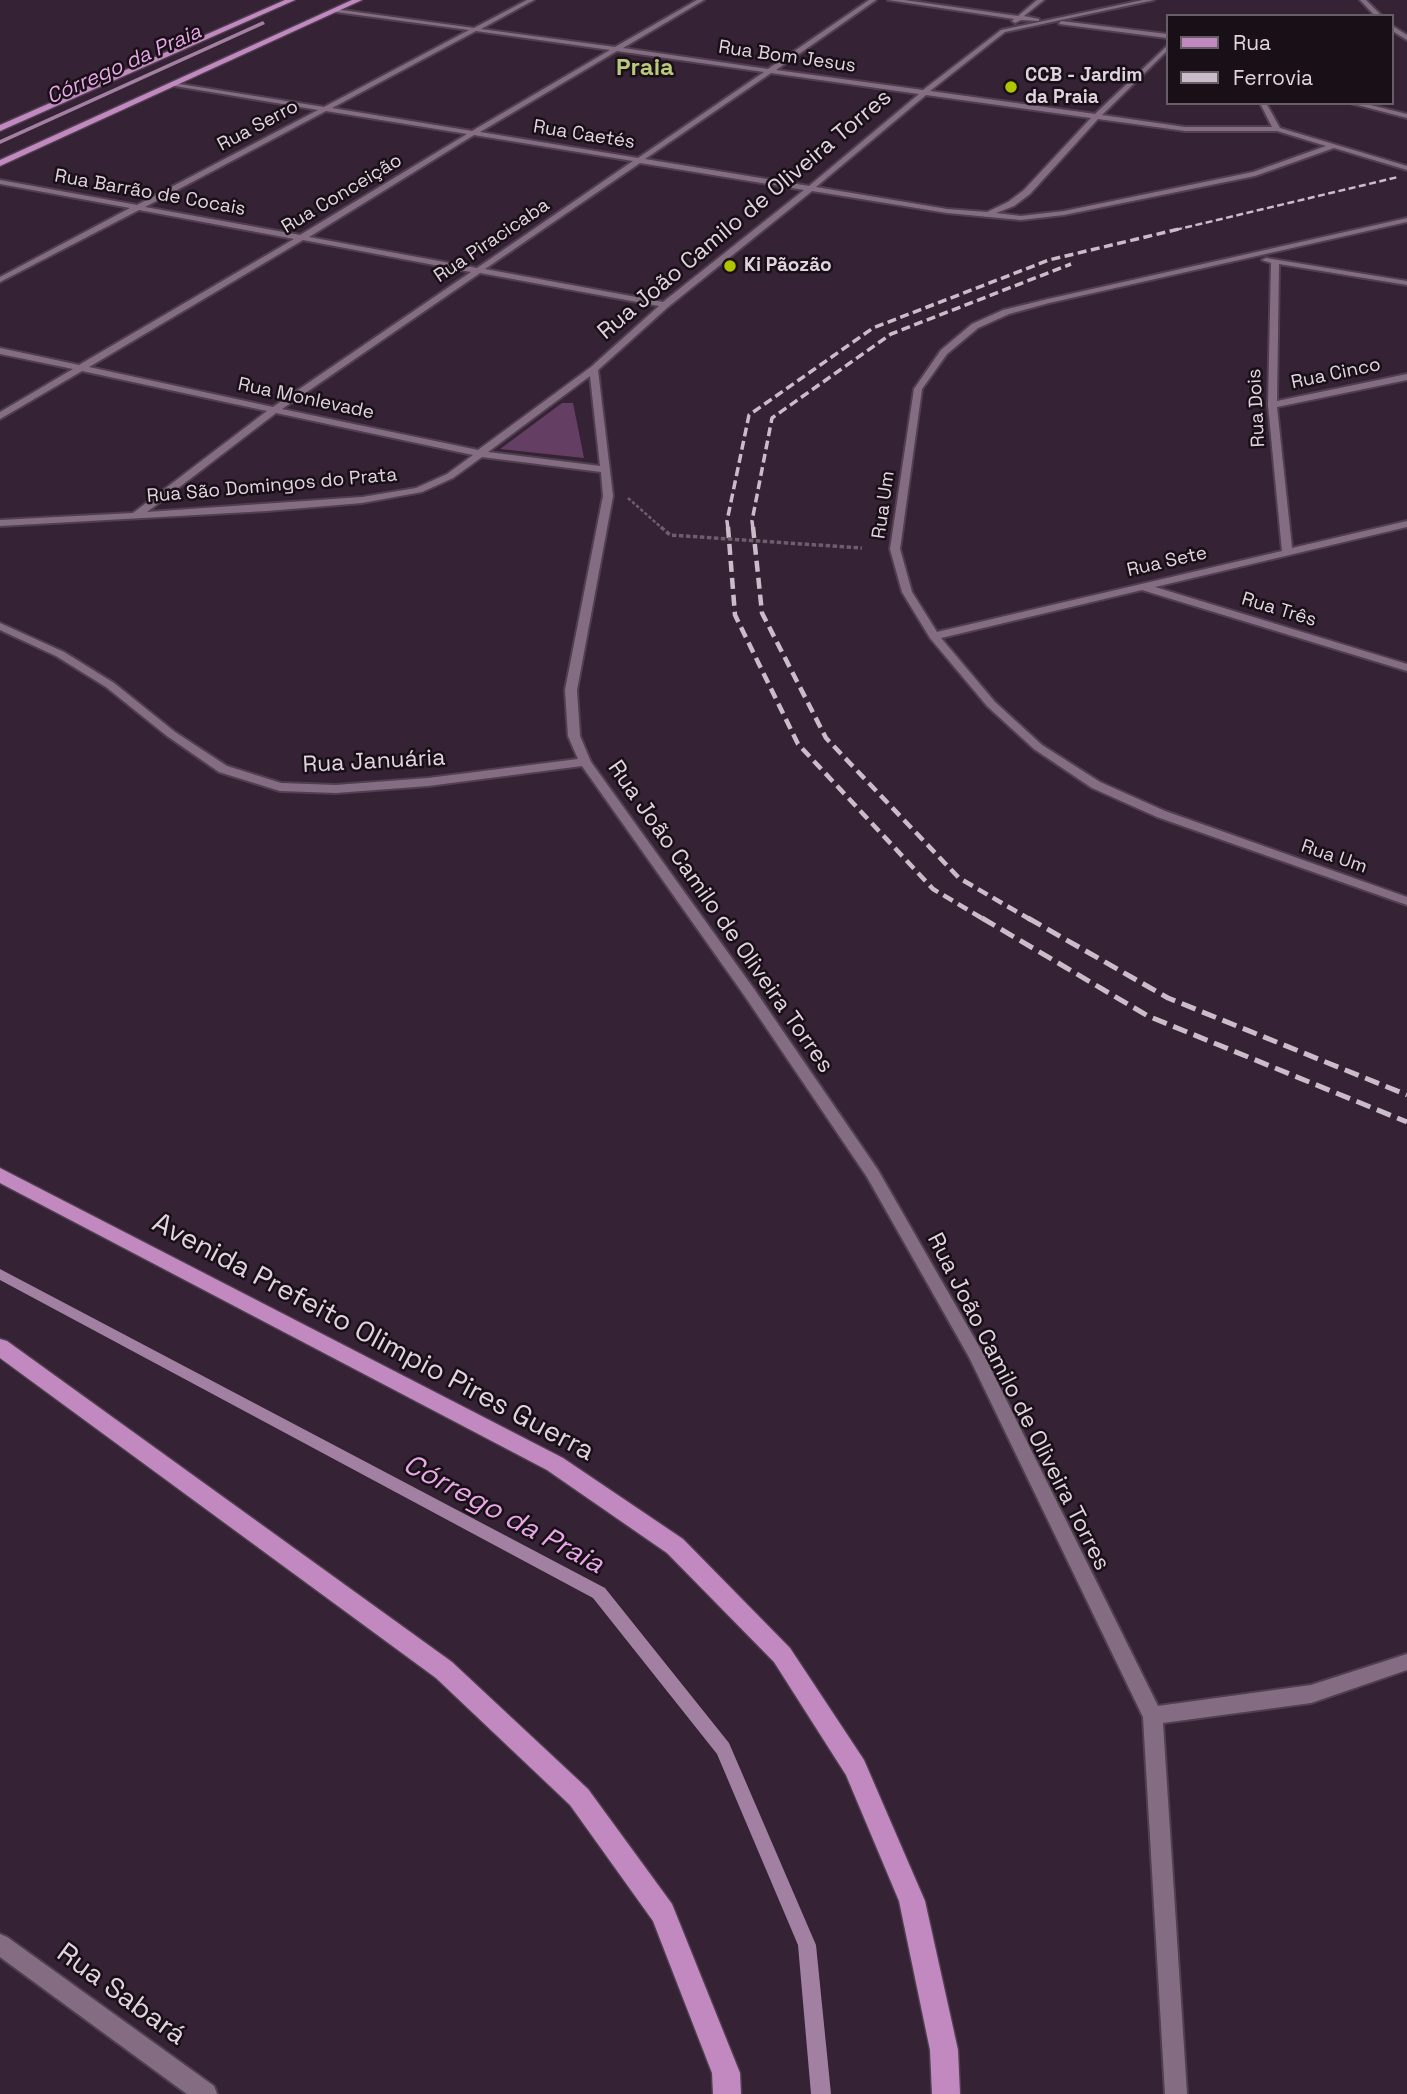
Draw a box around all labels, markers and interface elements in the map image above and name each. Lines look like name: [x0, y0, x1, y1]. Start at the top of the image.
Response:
legend: [1166, 14, 1393, 105]
water label: Córrego da Praia: [43, 20, 205, 110]
text: Rua: [1233, 29, 1271, 56]
street label: Rua Bom Jesus: [717, 36, 857, 78]
district label: Praia: [616, 54, 674, 82]
text: Ferrovia: [1233, 64, 1313, 91]
place label: CCB - Jardim da Praia: [1025, 65, 1142, 109]
marker: CCB - Jardim da Praia: [1003, 79, 1019, 95]
street label: Rua João Camilo de Oliveira Torres: [593, 84, 897, 346]
street label: Rua Serro: [214, 95, 302, 157]
street label: Rua Caetés: [531, 116, 637, 154]
street label: Rua Conceição: [278, 149, 406, 239]
street label: Rua Barrão de Cocais: [53, 165, 247, 221]
street label: Rua Piracicaba: [430, 194, 554, 288]
place label: Ki Pãozão: [744, 255, 832, 277]
marker: Ki Pãozão: [722, 258, 738, 274]
street label: Rua Cinco: [1289, 353, 1383, 395]
street label: Rua Dois: [1244, 368, 1270, 448]
street label: Rua Monlevade: [236, 373, 376, 425]
street label: Rua São Domingos do Prata: [146, 464, 398, 508]
street label: Rua Um: [868, 470, 900, 540]
street label: Rua Sete: [1125, 542, 1209, 582]
street label: Rua Três: [1239, 588, 1319, 632]
street label: Rua Januária: [302, 744, 446, 780]
street label: Rua João Camilo de Oliveira Torres: [601, 756, 839, 1078]
street label: Rua Um: [1298, 835, 1370, 879]
street label: Avenida Prefeito Olimpio Pires Guerra: [146, 1207, 600, 1469]
street label: Rua João Camilo de Oliveira Torres: [921, 1229, 1115, 1575]
water label: Córrego da Praia: [397, 1448, 609, 1582]
street label: Rua Sabará: [50, 1937, 192, 2053]

